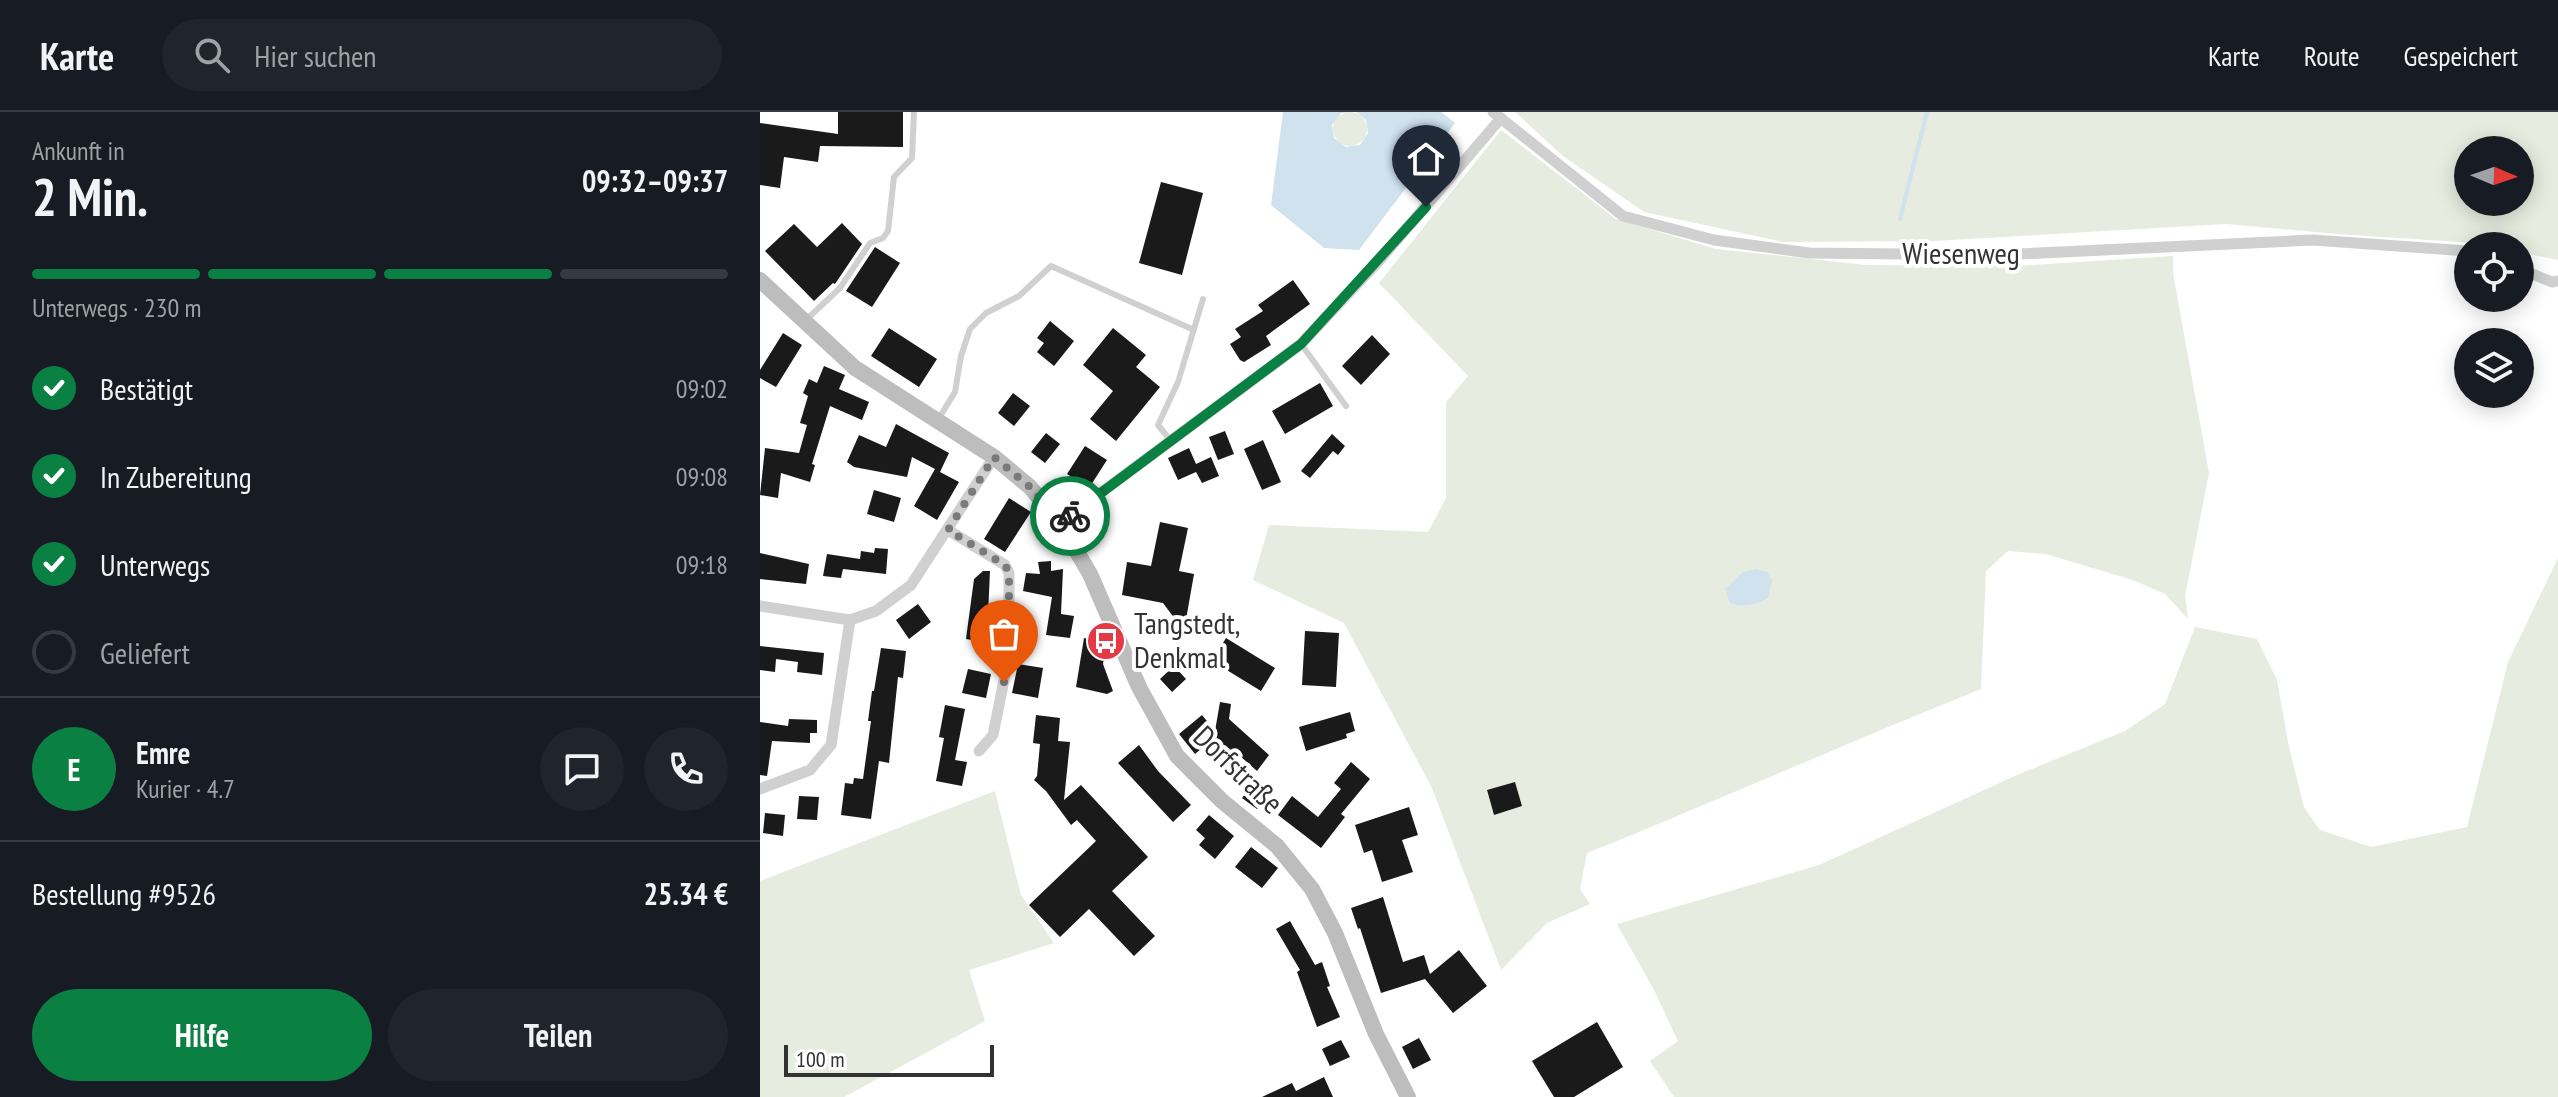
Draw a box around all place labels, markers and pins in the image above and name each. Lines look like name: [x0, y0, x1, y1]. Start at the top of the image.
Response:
pin: [1392, 125, 1460, 207]
pin: [970, 600, 1038, 682]
place label: Tangstedt, Denkmal: [1134, 603, 1240, 676]
bus stop icon: Tangstedt, Denkmal: [1085, 620, 1127, 662]

